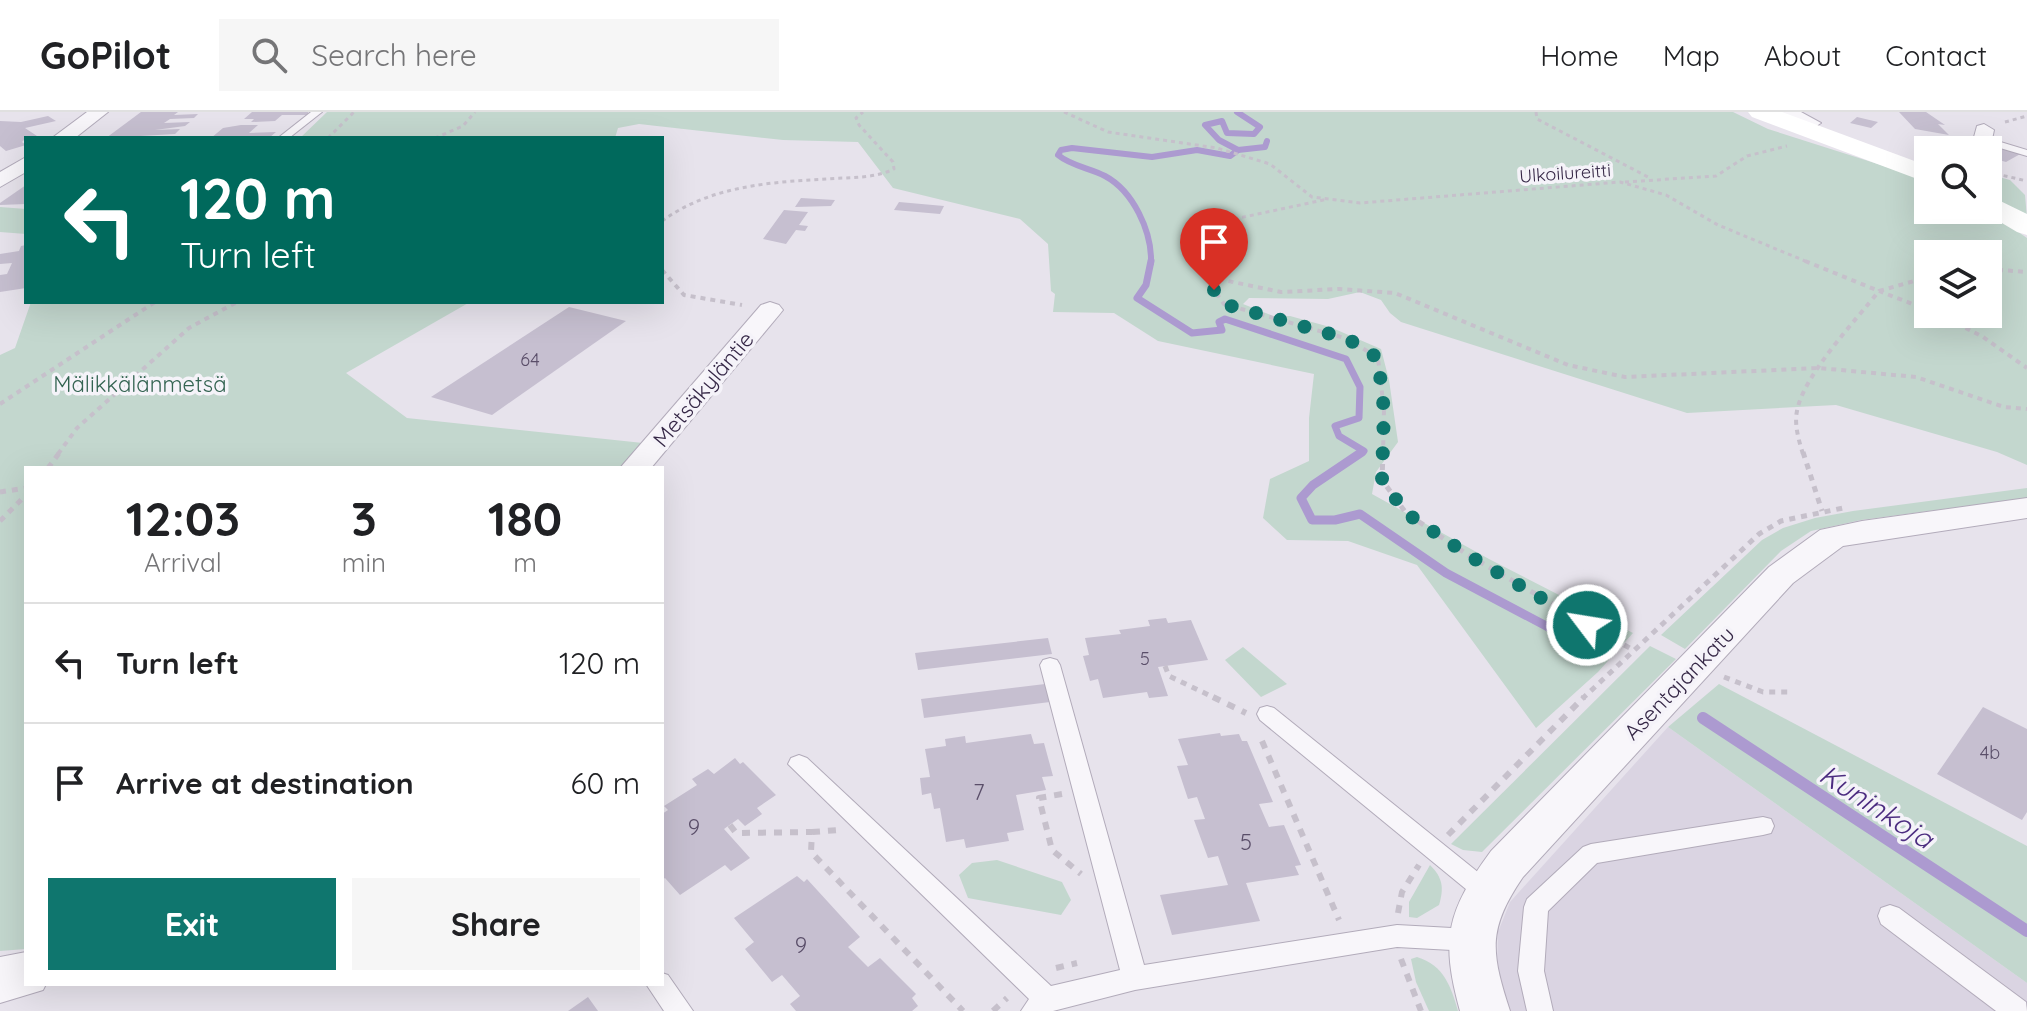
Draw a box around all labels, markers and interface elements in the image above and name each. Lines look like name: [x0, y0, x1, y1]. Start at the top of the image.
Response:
search box: [219, 19, 779, 91]
text: GoPilot: [40, 31, 171, 79]
icon: search: [247, 33, 291, 77]
text: Search here: [311, 36, 477, 74]
text: Home: [1540, 38, 1619, 73]
text: Map: [1663, 38, 1720, 73]
text: About: [1764, 38, 1841, 73]
text: Contact: [1885, 38, 1987, 73]
map controls: [1914, 136, 2002, 328]
button: search: [1914, 136, 2002, 224]
street label: Ulkoilureitti: [1518, 158, 1612, 188]
text: 120 m: [180, 163, 335, 233]
icon: left: [48, 168, 152, 272]
pin: [1180, 208, 1248, 290]
icon: arrive: [1192, 220, 1236, 264]
text: Turn left: [180, 232, 316, 277]
button: layers: [1914, 240, 2002, 328]
street label: Metsäkyläntie: [647, 325, 759, 453]
house number: 64: [520, 348, 540, 371]
park label: Mälikkälänmetsä: [53, 370, 227, 398]
text: 12:03: [126, 488, 240, 548]
text: 3: [351, 488, 377, 548]
text: 180: [488, 488, 562, 548]
text: Arrival: [144, 546, 222, 579]
text: min: [342, 546, 386, 579]
text: m: [513, 546, 537, 579]
position arrow: [1545, 583, 1629, 667]
street label: Asentajankatu: [1618, 620, 1740, 746]
icon: left: [48, 641, 92, 685]
text: Turn left: [116, 644, 239, 682]
text: 120 m: [559, 644, 640, 682]
house number: 5: [1140, 647, 1150, 670]
house number: 4b: [1980, 741, 2000, 764]
water label: Kuninkoja: [1814, 756, 1942, 857]
icon: arrive: [48, 761, 92, 805]
text: Arrive at destination: [116, 764, 414, 802]
text: 60 m: [570, 764, 640, 802]
house number: 7: [973, 778, 985, 806]
house number: 9: [688, 813, 700, 841]
house number: 5: [1240, 828, 1252, 856]
button: Exit: [48, 878, 336, 970]
button: Share: [352, 878, 640, 970]
house number: 9: [795, 931, 807, 959]

